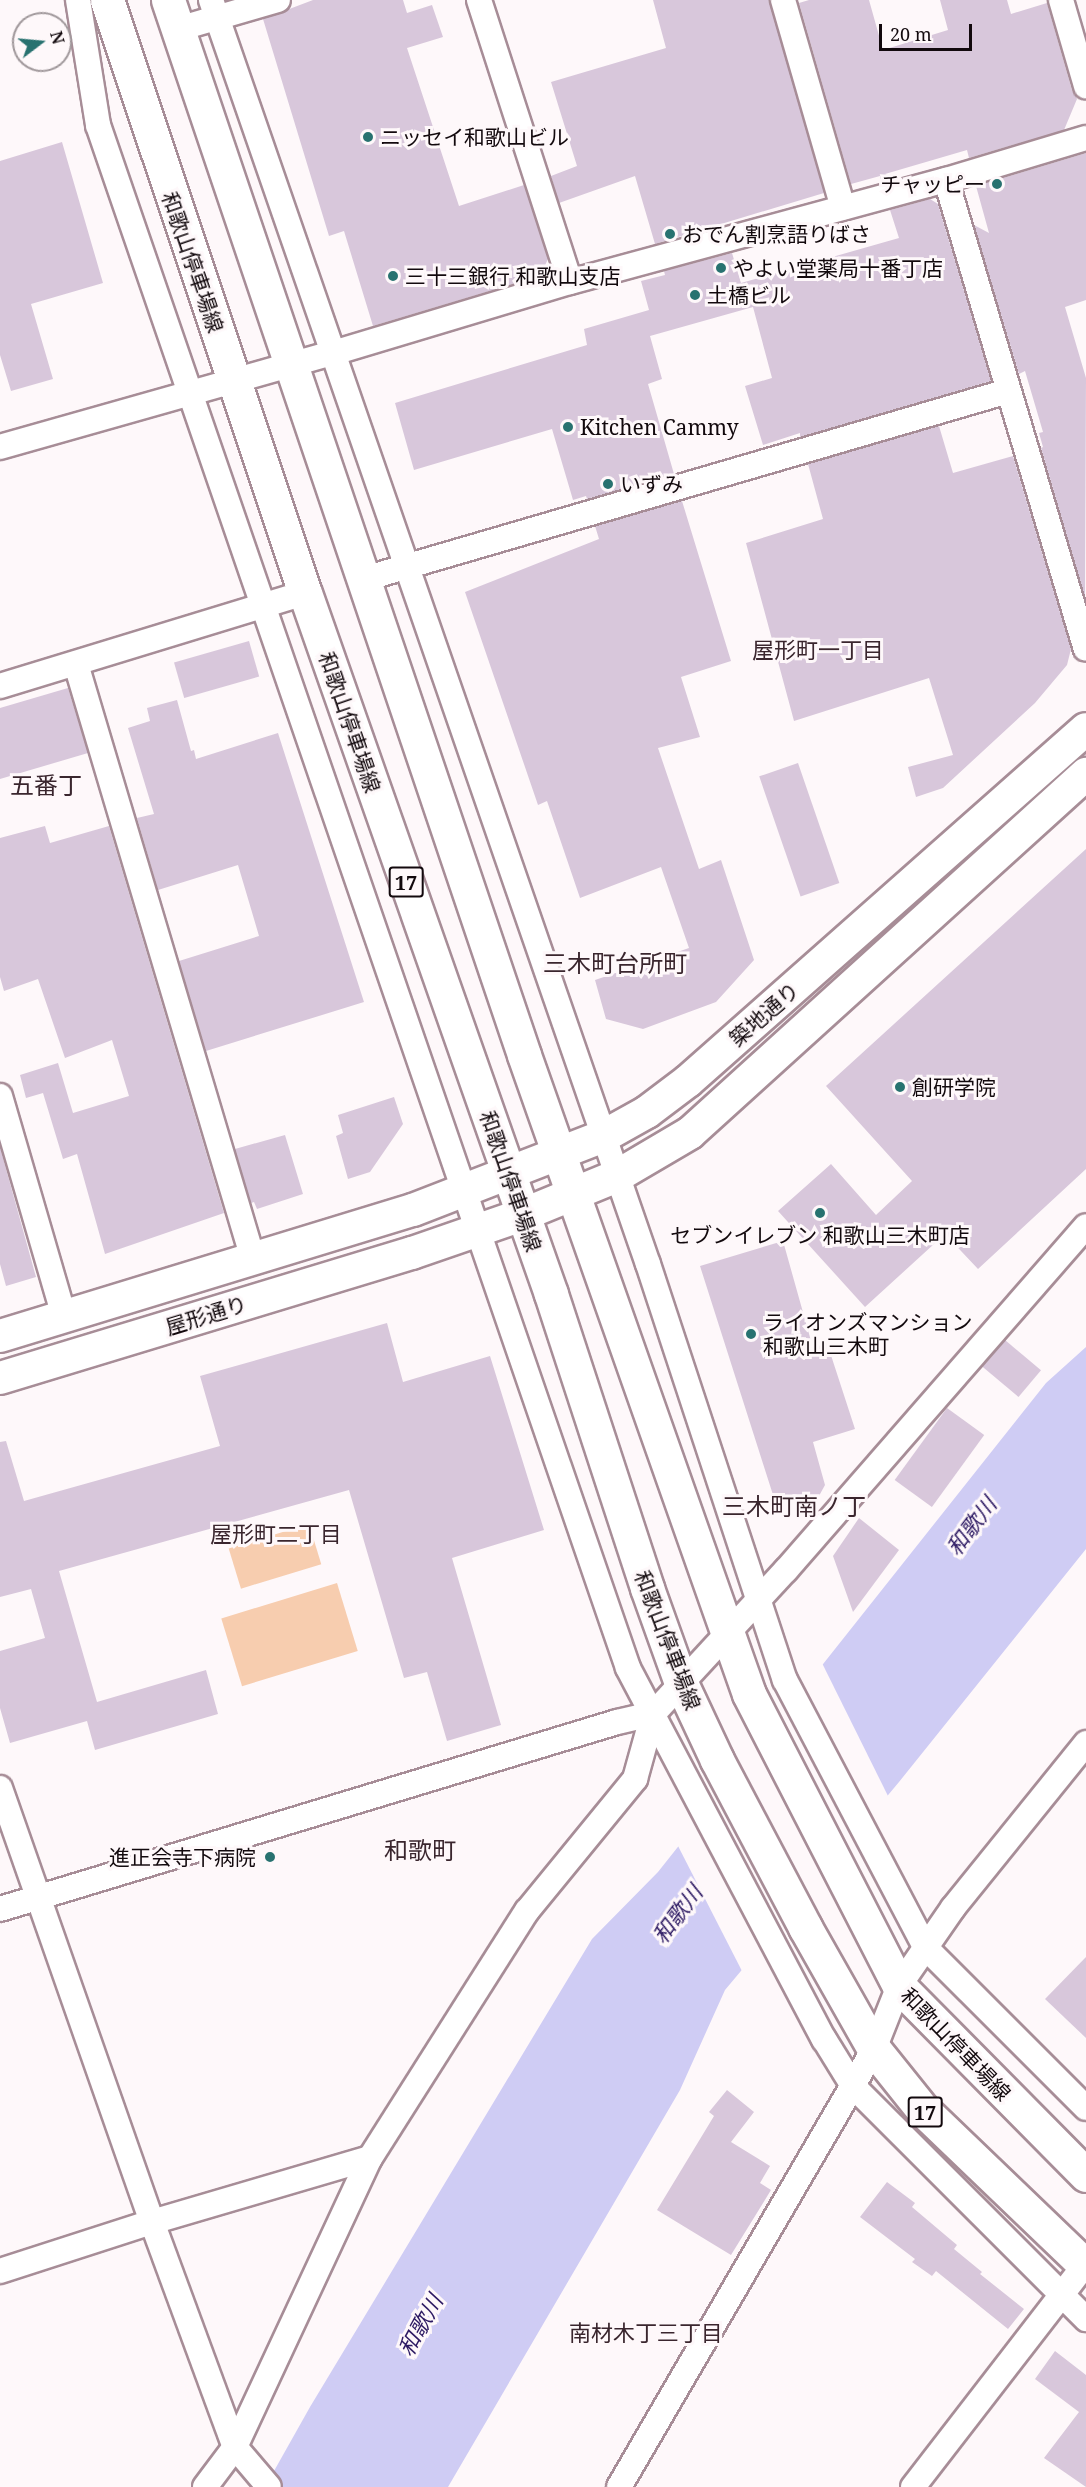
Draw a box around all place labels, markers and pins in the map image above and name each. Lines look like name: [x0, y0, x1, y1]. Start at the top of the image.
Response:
place label: ニッセイ和歌山ビル: [380, 124, 569, 150]
marker: ニッセイ和歌山ビル: [361, 130, 375, 144]
place label: チャッピー: [880, 171, 985, 197]
marker: チャッピー: [990, 177, 1004, 191]
place label: おでん割烹語りばさ: [682, 221, 871, 247]
marker: おでん割烹語りばさ: [663, 227, 677, 241]
place label: やよい堂薬局十番丁店: [733, 255, 943, 281]
marker: やよい堂薬局十番丁店: [714, 261, 728, 275]
place label: 三十三銀行 和歌山支店: [405, 263, 620, 289]
marker: 三十三銀行 和歌山支店: [386, 269, 400, 283]
place label: 土橋ビル: [707, 282, 791, 308]
marker: 土橋ビル: [688, 288, 702, 302]
place label: Kitchen Cammy: [580, 414, 739, 440]
marker: Kitchen Cammy: [561, 420, 575, 434]
place label: いずみ: [620, 471, 683, 497]
marker: いずみ: [601, 477, 615, 491]
place label: 創研学院: [912, 1074, 996, 1100]
marker: 創研学院: [893, 1080, 907, 1094]
marker: セブンイレブン 和歌山三木町店: [813, 1206, 827, 1220]
place label: セブンイレブン 和歌山三木町店: [670, 1222, 970, 1248]
place label: ライオンズマンション 和歌山三木町: [763, 1309, 973, 1359]
marker: ライオンズマンション 和歌山三木町: [744, 1327, 758, 1341]
place label: 進正会寺下病院: [109, 1844, 256, 1870]
marker: 進正会寺下病院: [261, 1848, 279, 1866]

